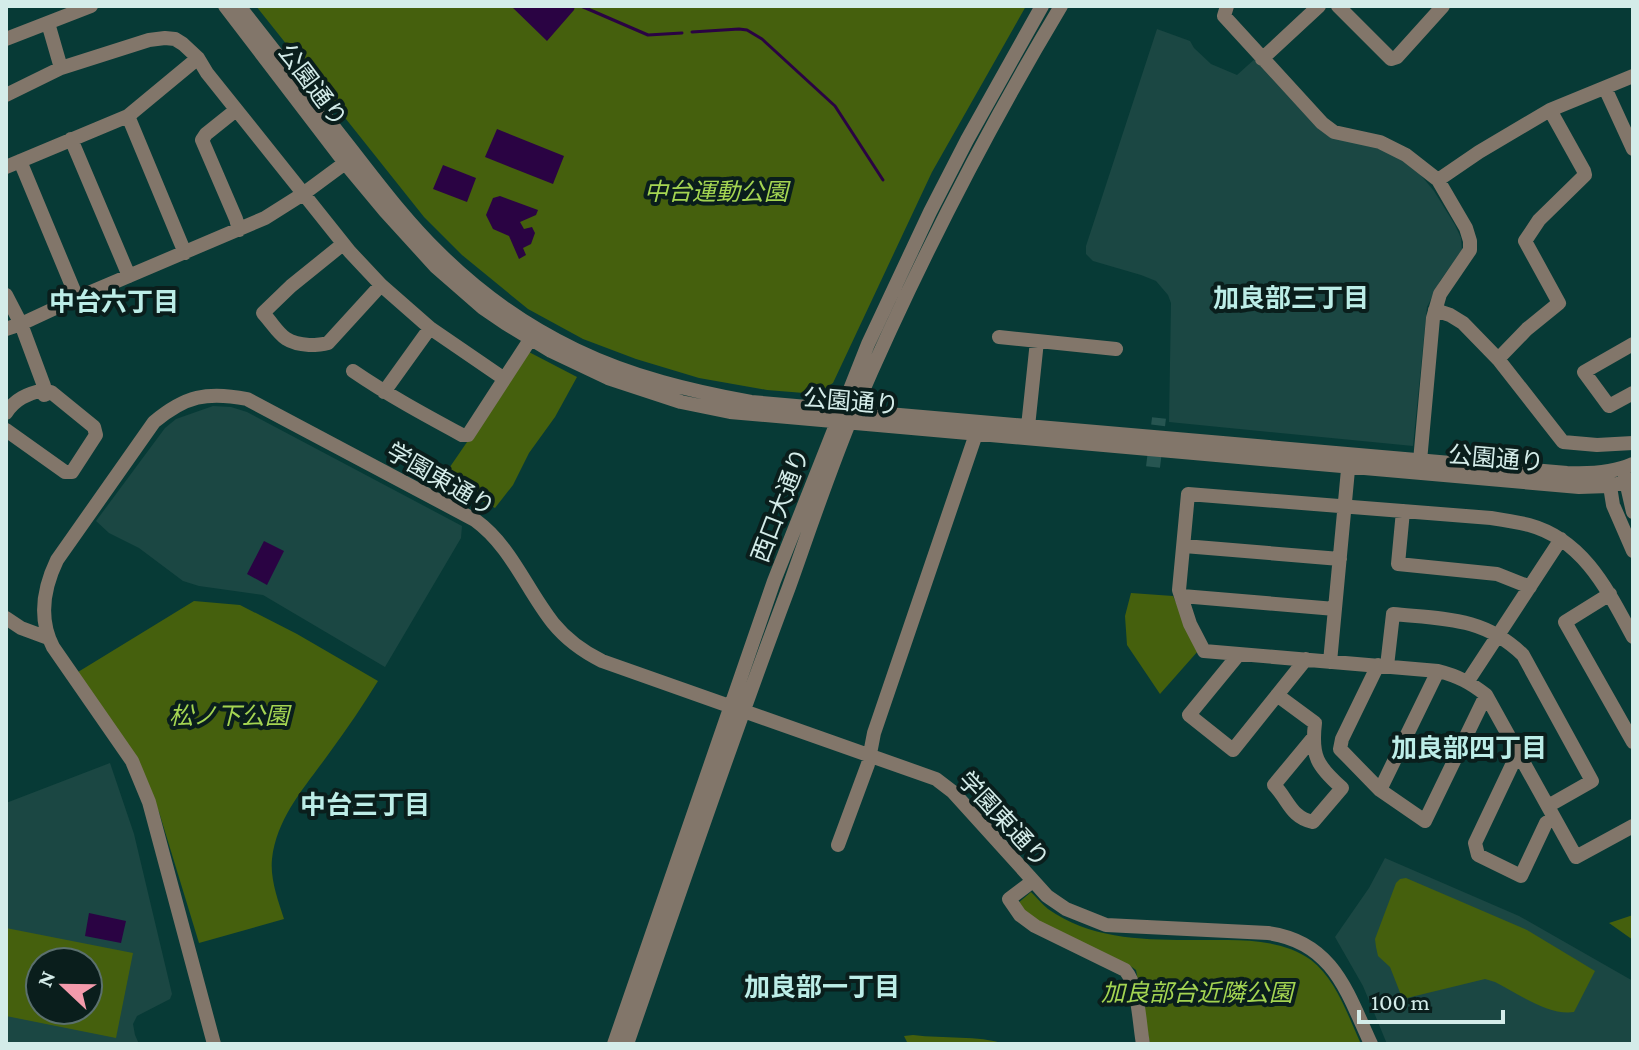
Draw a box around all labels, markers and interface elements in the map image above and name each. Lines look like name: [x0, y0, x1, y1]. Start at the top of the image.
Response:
street label: 公園通り: [273, 39, 353, 131]
park label: 中台運動公園: [644, 178, 791, 205]
district label: 加良部三丁目: [1213, 284, 1369, 313]
district label: 中台六丁目: [49, 288, 179, 317]
street label: 公園通り: [802, 383, 900, 419]
street label: 学園東通り: [382, 437, 500, 521]
street label: 公園通り: [1447, 440, 1545, 476]
street label: 西口大通り: [746, 444, 814, 566]
park label: 松ノ下公園: [169, 702, 292, 729]
district label: 加良部四丁目: [1391, 734, 1547, 763]
street label: 学園東通り: [953, 766, 1055, 872]
district label: 中台三丁目: [300, 791, 430, 820]
north arrow: [24, 946, 104, 1026]
text: N: [32, 967, 60, 990]
district label: 加良部一丁目: [744, 973, 900, 1002]
scale bar: [1359, 974, 1503, 1024]
park label: 加良部台近隣公園: [1101, 979, 1296, 1006]
text: 100 m: [1371, 988, 1430, 1015]

